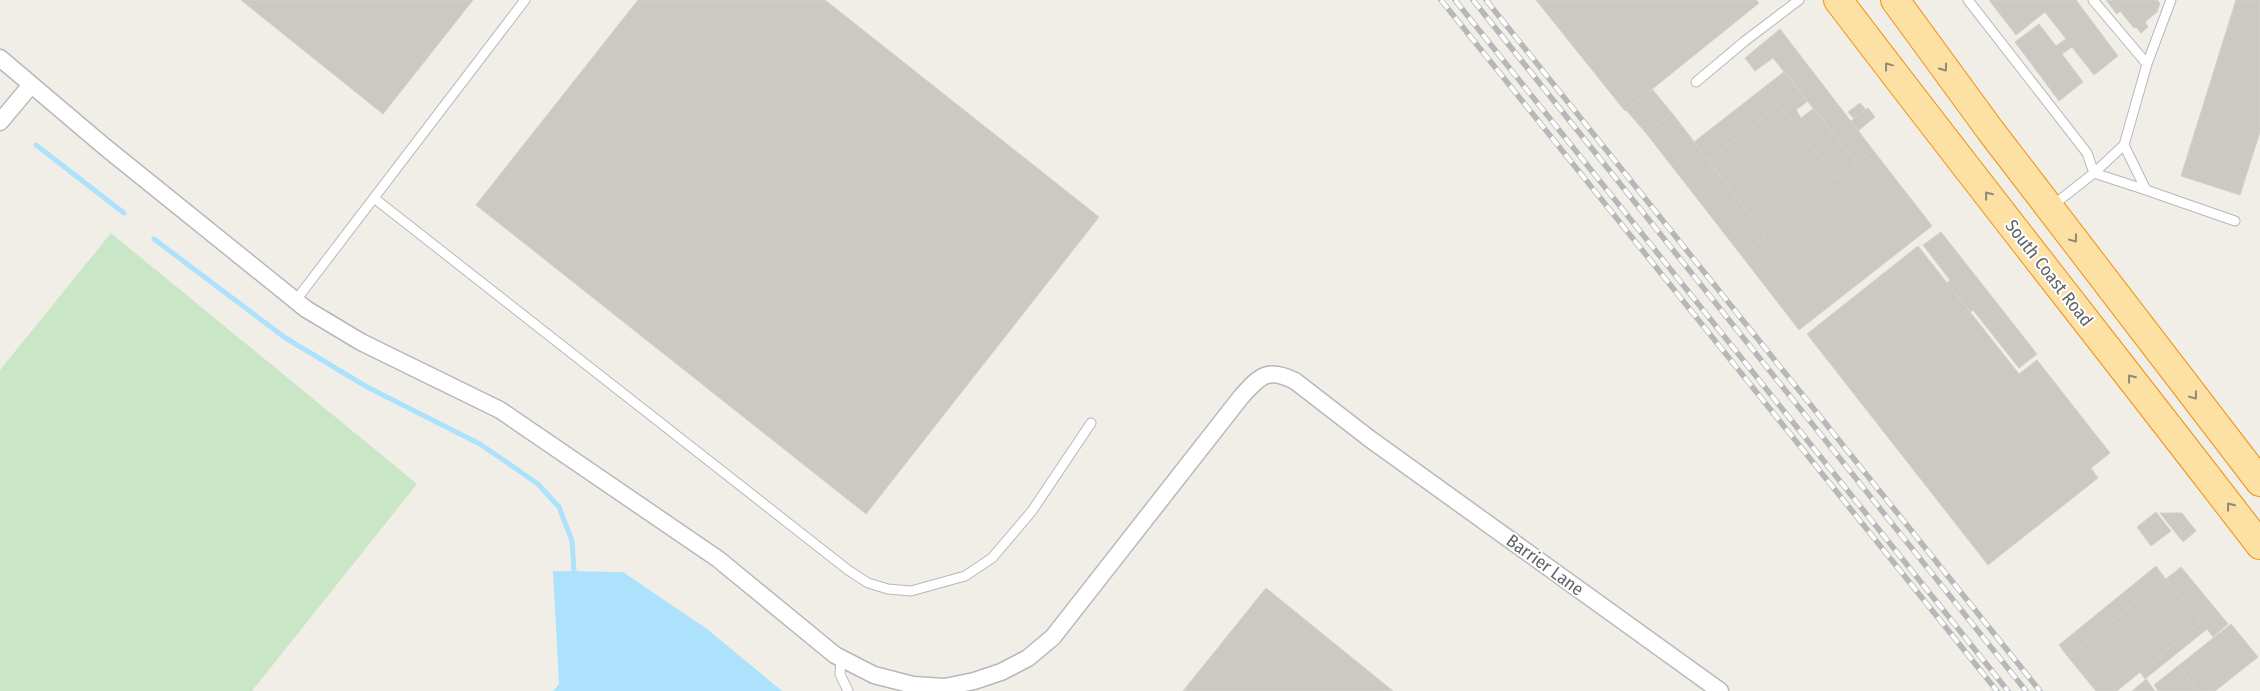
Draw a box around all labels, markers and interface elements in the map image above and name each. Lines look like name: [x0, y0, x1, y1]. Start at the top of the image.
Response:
one-way arrow: [1939, 62, 1947, 71]
one-way arrow: [1886, 63, 1894, 72]
one-way arrow: [1985, 192, 1993, 201]
street label: South Coast Road: [2001, 215, 2097, 331]
one-way arrow: [2068, 234, 2077, 243]
one-way arrow: [2129, 375, 2137, 384]
one-way arrow: [2188, 390, 2197, 400]
one-way arrow: [2228, 503, 2236, 512]
street label: Barrier Lane: [1502, 530, 1588, 600]

